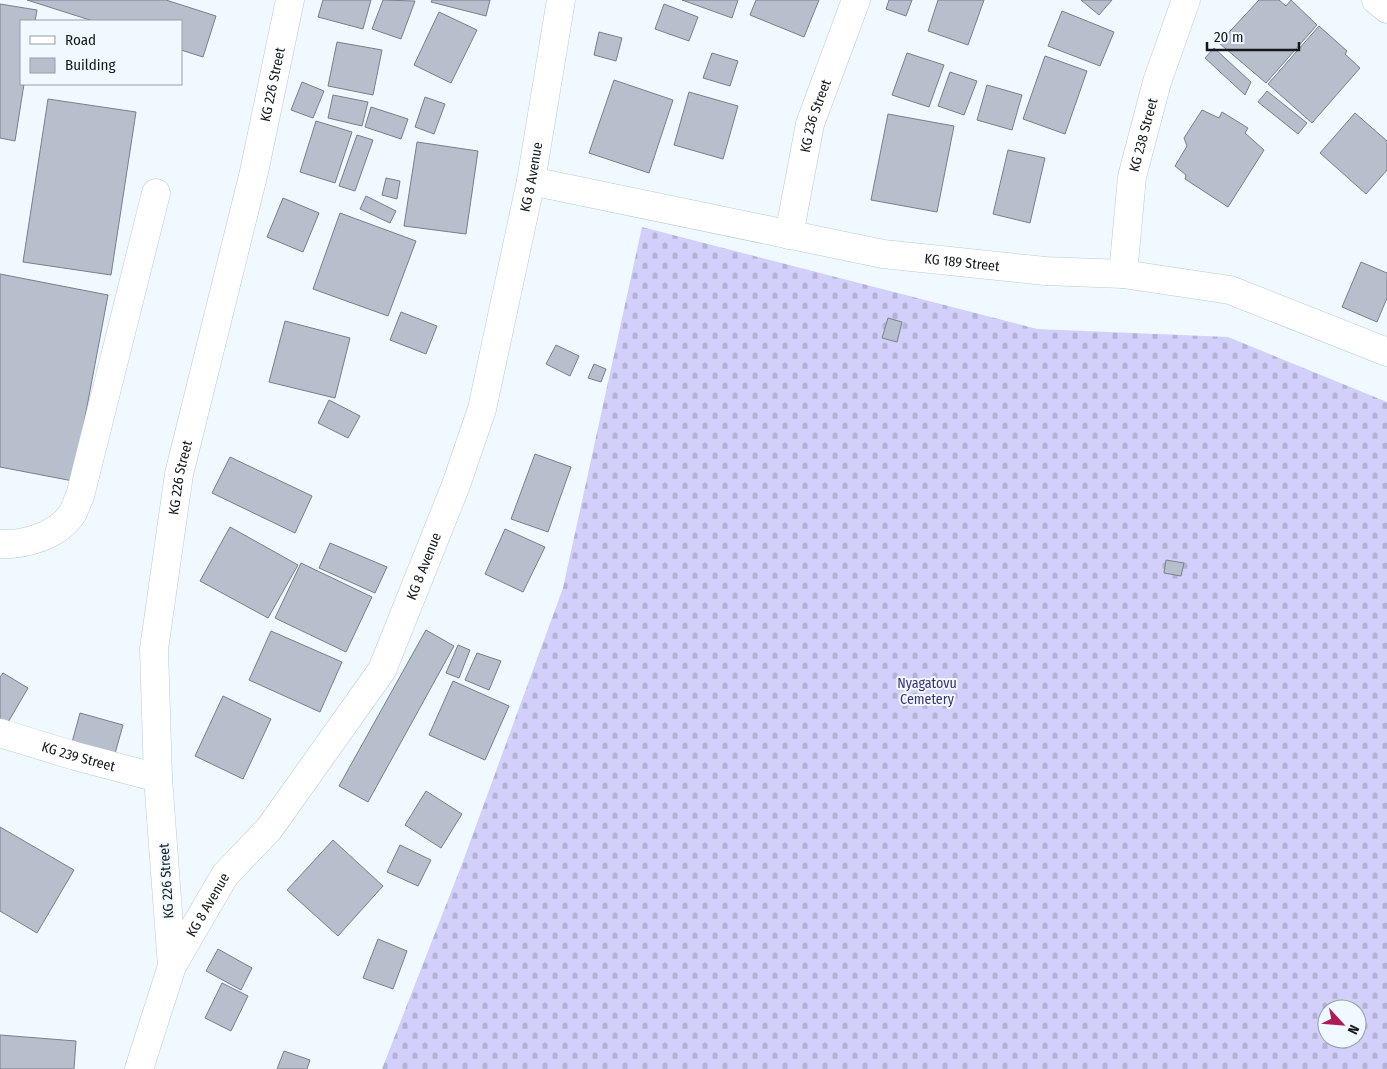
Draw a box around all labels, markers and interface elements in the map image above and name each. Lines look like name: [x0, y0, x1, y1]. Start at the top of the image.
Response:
legend: [20, 20, 182, 85]
scale bar: [1207, 20, 1300, 52]
text: 20 m: [1214, 28, 1244, 46]
text: Road: [65, 31, 96, 49]
street label: KG 226 Street: [257, 45, 289, 123]
text: Building: [65, 56, 116, 74]
street label: KG 236 Street: [797, 77, 835, 154]
street label: KG 238 Street: [1126, 96, 1162, 174]
street label: KG 8 Avenue: [517, 141, 546, 214]
street label: KG 189 Street: [924, 250, 1001, 275]
street label: KG 226 Street: [165, 438, 196, 516]
street label: KG 8 Avenue: [403, 530, 445, 602]
park label: Nyagatovu Cemetery: [897, 675, 957, 708]
street label: KG 239 Street: [40, 738, 117, 775]
street label: KG 226 Street: [155, 842, 178, 919]
street label: KG 8 Avenue: [183, 870, 233, 940]
north arrow: [1317, 999, 1367, 1049]
text: N: [1344, 1022, 1363, 1037]

